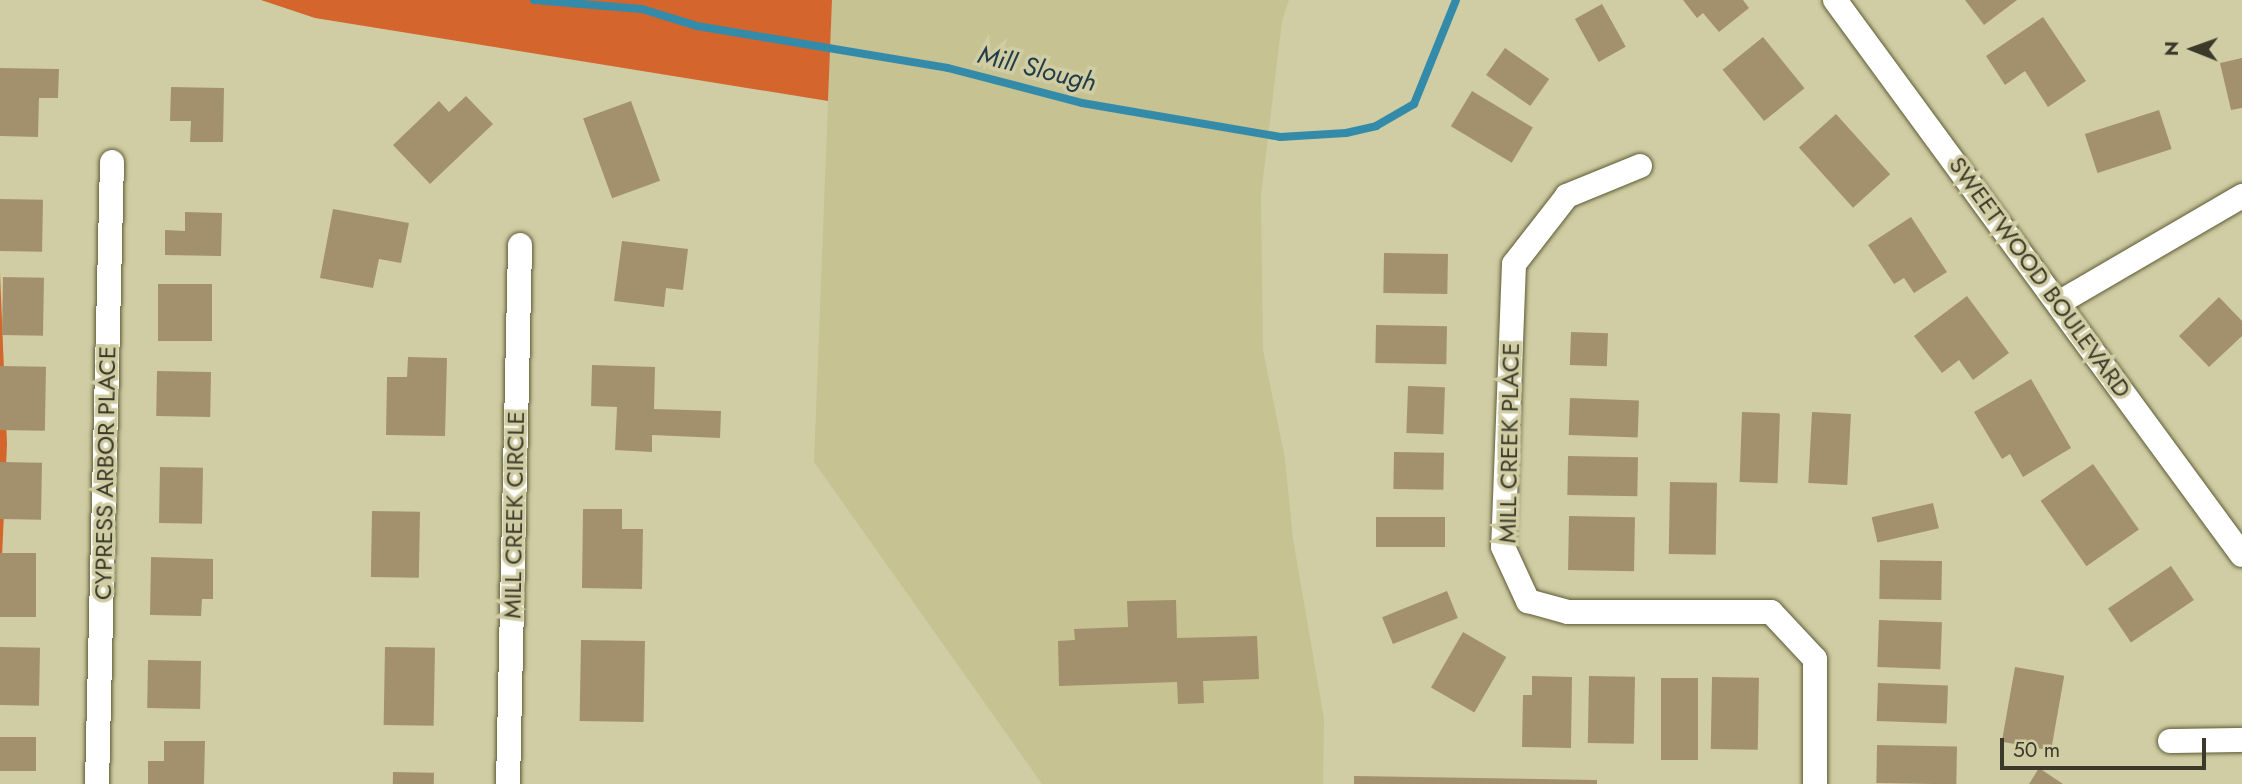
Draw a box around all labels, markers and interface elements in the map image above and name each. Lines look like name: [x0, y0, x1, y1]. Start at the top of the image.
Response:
north arrow: [2158, 14, 2228, 84]
water label: Mill Slough: [975, 39, 1099, 99]
text: N: [2158, 41, 2185, 56]
street label: SWEETWOOD BOULEVARD: [1943, 151, 2137, 403]
street label: MILL CREEK PLACE: [1493, 342, 1525, 544]
street label: CYPRESS ARBOR PLACE: [88, 346, 122, 600]
street label: MILL CREEK CIRCLE: [498, 411, 530, 619]
scale bar: [2004, 724, 2210, 768]
text: 50 m: [2013, 735, 2060, 765]

